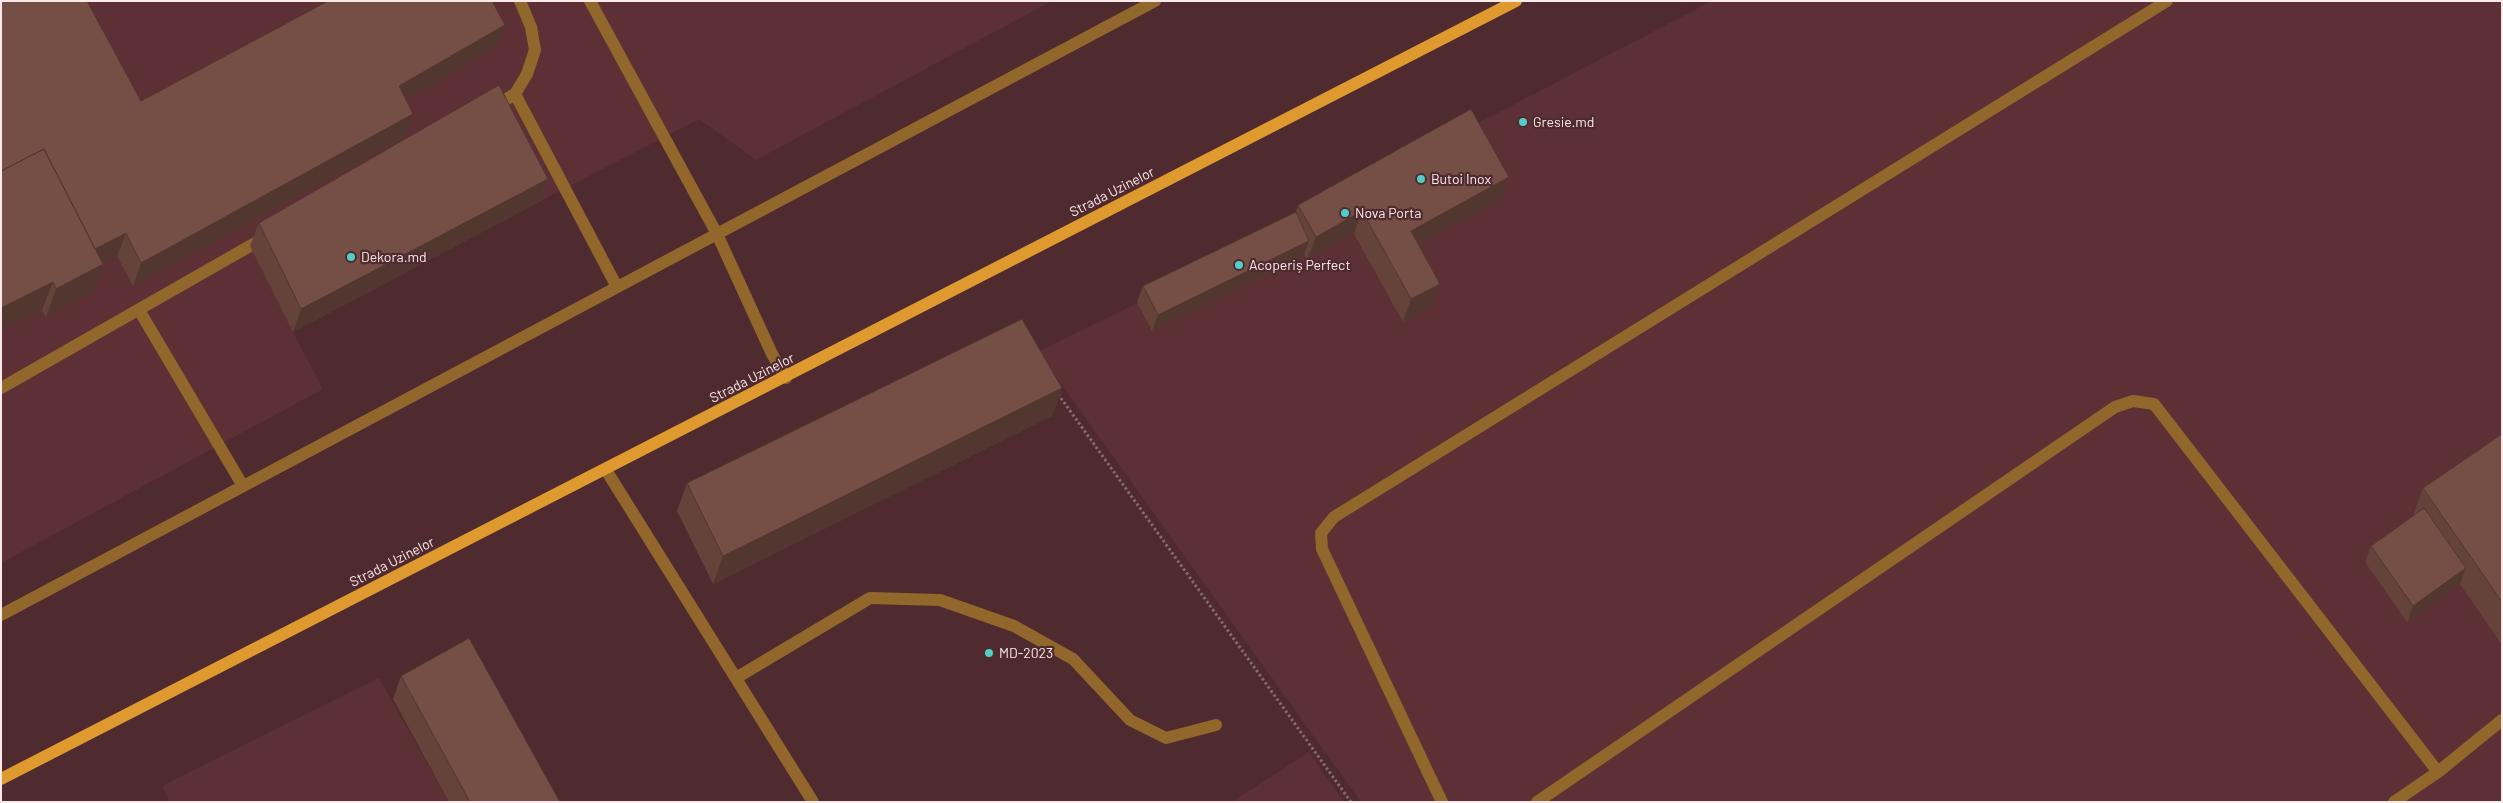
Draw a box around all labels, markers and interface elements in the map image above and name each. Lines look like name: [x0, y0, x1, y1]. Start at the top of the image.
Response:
place label: Gresie.md: [1533, 114, 1594, 130]
marker: Gresie.md: [1517, 116, 1529, 128]
street label: Strada Uzinelor: [1067, 163, 1157, 221]
place label: Butoi Inox: [1431, 171, 1491, 187]
marker: Butoi Inox: [1415, 173, 1427, 185]
place label: Nova Porta: [1355, 205, 1421, 221]
marker: Nova Porta: [1339, 207, 1351, 219]
place label: Dekora.md: [361, 249, 427, 265]
marker: Dekora.md: [345, 251, 357, 263]
place label: Acoperiș Perfect: [1249, 257, 1350, 273]
marker: Acoperiș Perfect: [1233, 259, 1245, 271]
street label: Strada Uzinelor: [707, 349, 797, 407]
street label: Strada Uzinelor: [347, 533, 437, 591]
place label: MD-2023: [999, 645, 1053, 661]
marker: MD-2023: [983, 647, 995, 659]

